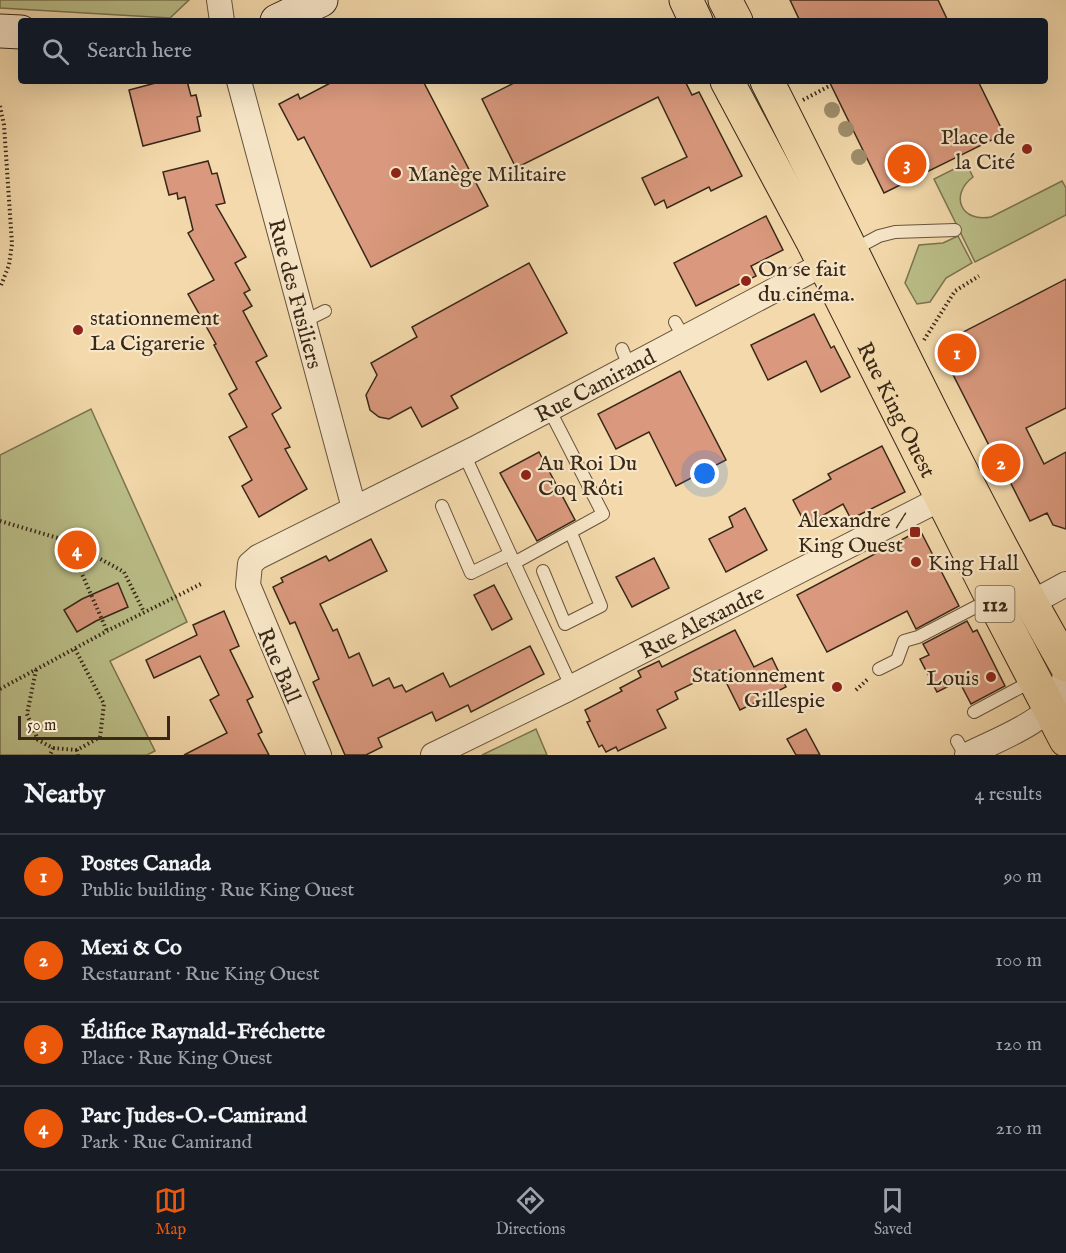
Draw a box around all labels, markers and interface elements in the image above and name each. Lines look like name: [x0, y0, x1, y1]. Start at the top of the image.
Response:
search box: [18, 18, 1048, 84]
icon: search: [39, 35, 72, 68]
text: Search here: [87, 37, 192, 65]
place label: Place de la Cité: [941, 124, 1015, 177]
pin: 3: [888, 142, 926, 186]
marker: Place de la Cité: [1020, 142, 1034, 156]
place label: Manège Militaire: [408, 161, 566, 189]
marker: Manège Militaire: [389, 166, 403, 180]
street label: Rue des Fusiliers: [261, 216, 328, 372]
place label: On se fait du cinéma.: [758, 256, 855, 309]
marker: On se fait du cinéma.: [739, 274, 753, 288]
place label: stationnement La Cigarerie: [90, 305, 220, 358]
marker: stationnement La Cigarerie: [71, 323, 85, 337]
pin: 1: [938, 330, 976, 376]
street label: Rue King Ouest: [850, 338, 941, 483]
street label: Rue Camirand: [531, 344, 661, 430]
pin: 2: [982, 440, 1020, 486]
place label: Au Roi Du Coq Rôti: [537, 450, 637, 503]
your location: [690, 459, 719, 488]
marker: Au Roi Du Coq Rôti: [519, 468, 533, 482]
place label: Alexandre / King Ouest: [797, 507, 906, 560]
marker: Alexandre / King Ouest: [908, 525, 922, 539]
pin: 4: [58, 528, 97, 572]
place label: King Hall: [928, 550, 1019, 578]
marker: King Hall: [909, 555, 923, 569]
street label: Rue Alexandre: [635, 579, 769, 666]
road number: 112: [976, 586, 1014, 622]
street label: Rue Ball: [250, 624, 306, 708]
place label: Stationnement Gillespie: [692, 662, 825, 715]
place label: Louis: [926, 665, 979, 693]
marker: Louis: [984, 670, 998, 684]
marker: Stationnement Gillespie: [830, 680, 844, 694]
scale bar: [18, 713, 170, 740]
text: 50 m: [27, 716, 56, 736]
text: Nearby: [24, 778, 105, 811]
text: 4 results: [975, 782, 1042, 807]
text: Postes Canada: [81, 850, 211, 878]
text: 1: [40, 864, 47, 889]
text: 90 m: [1004, 864, 1042, 889]
text: Public building · Rue King Ouest: [81, 878, 354, 903]
text: Mexi & Co: [81, 934, 182, 962]
text: 2: [39, 948, 48, 973]
text: 100 m: [995, 948, 1042, 973]
text: Restaurant · Rue King Ouest: [81, 962, 320, 987]
text: Édifice Raynald-Fréchette: [81, 1018, 325, 1046]
text: 3: [40, 1032, 47, 1057]
text: 120 m: [996, 1032, 1042, 1057]
text: Place · Rue King Ouest: [81, 1046, 272, 1071]
text: Parc Judes-O.-Camirand: [81, 1102, 307, 1130]
text: 4: [39, 1116, 48, 1141]
text: 210 m: [996, 1116, 1042, 1141]
text: Park · Rue Camirand: [81, 1130, 252, 1155]
tab: Map: [154, 1184, 187, 1240]
tab: Directions: [496, 1184, 565, 1240]
tab: Saved: [874, 1184, 912, 1240]

